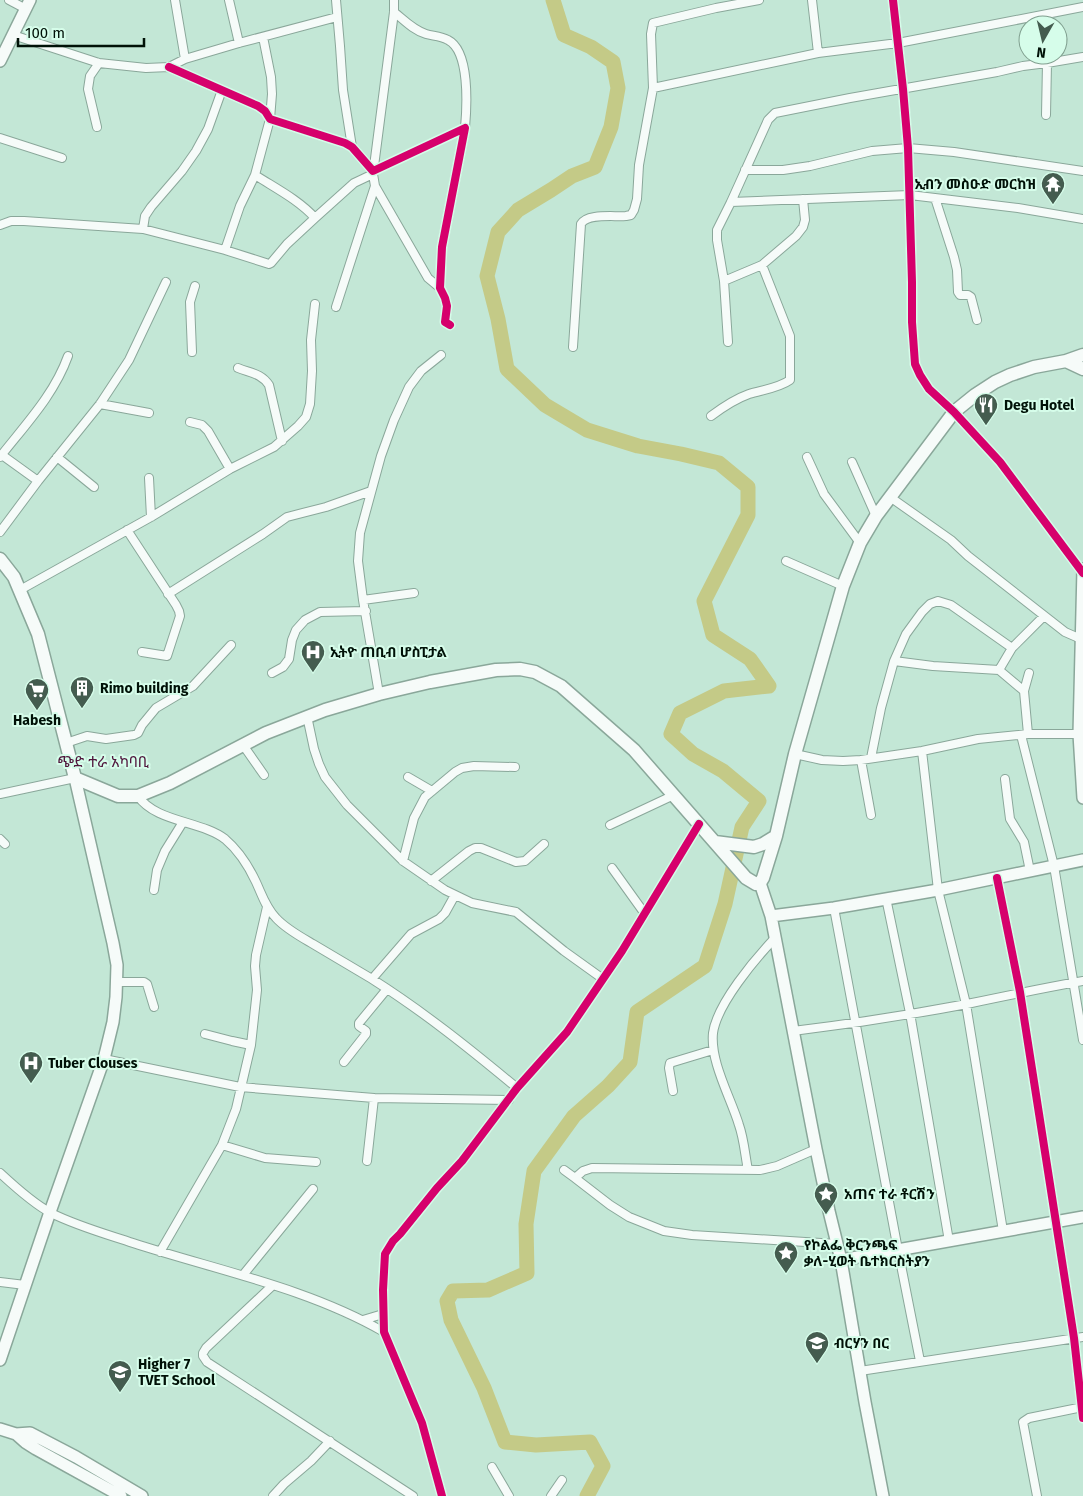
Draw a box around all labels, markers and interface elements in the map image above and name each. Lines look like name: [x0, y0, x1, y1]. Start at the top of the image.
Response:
scale bar: [18, 15, 144, 47]
north arrow: [1018, 15, 1068, 65]
text: 100 m: [25, 24, 65, 42]
text: N: [1035, 43, 1047, 61]
temple icon: ኢብን መስዑድ መርከዝ: [1040, 171, 1066, 205]
place label: ኢብን መስዑድ መርከዝ: [914, 176, 1036, 193]
restaurant icon: Degu Hotel: [973, 392, 999, 426]
place label: Degu Hotel: [1004, 397, 1075, 414]
hospital icon: ኢትዮ ጠቢብ ሆስፒታል: [300, 639, 326, 673]
place label: ኢትዮ ጠቢብ ሆስፒታል: [330, 644, 447, 661]
building icon: Rimo building: [69, 675, 95, 709]
supermarket icon: Habesh: [24, 677, 50, 711]
place label: Rimo building: [100, 680, 189, 697]
place label: Habesh: [13, 712, 61, 729]
district label: ጭድ ተራ አካባቢ: [57, 753, 149, 771]
hospital icon: Tuber Clouses: [18, 1050, 44, 1084]
place label: Tuber Clouses: [48, 1055, 138, 1072]
place icon: አጠና ተራ ቶርሽን: [813, 1181, 839, 1215]
place label: አጠና ተራ ቶርሽን: [844, 1186, 935, 1203]
place label: የኮልፌ ቅርንጫፍ ቃለ-ሂወት ቤተክርስትያን: [804, 1237, 930, 1270]
place icon: የኮልፌ ቅርንጫፍ ቃለ-ሂወት ቤተክርስትያን: [773, 1240, 799, 1274]
school or university icon: ብርሃን በር: [804, 1330, 830, 1364]
place label: ብርሃን በር: [834, 1335, 889, 1352]
place label: Higher 7 TVET School: [138, 1356, 216, 1389]
school or university icon: Higher 7 TVET School: [107, 1359, 133, 1393]

